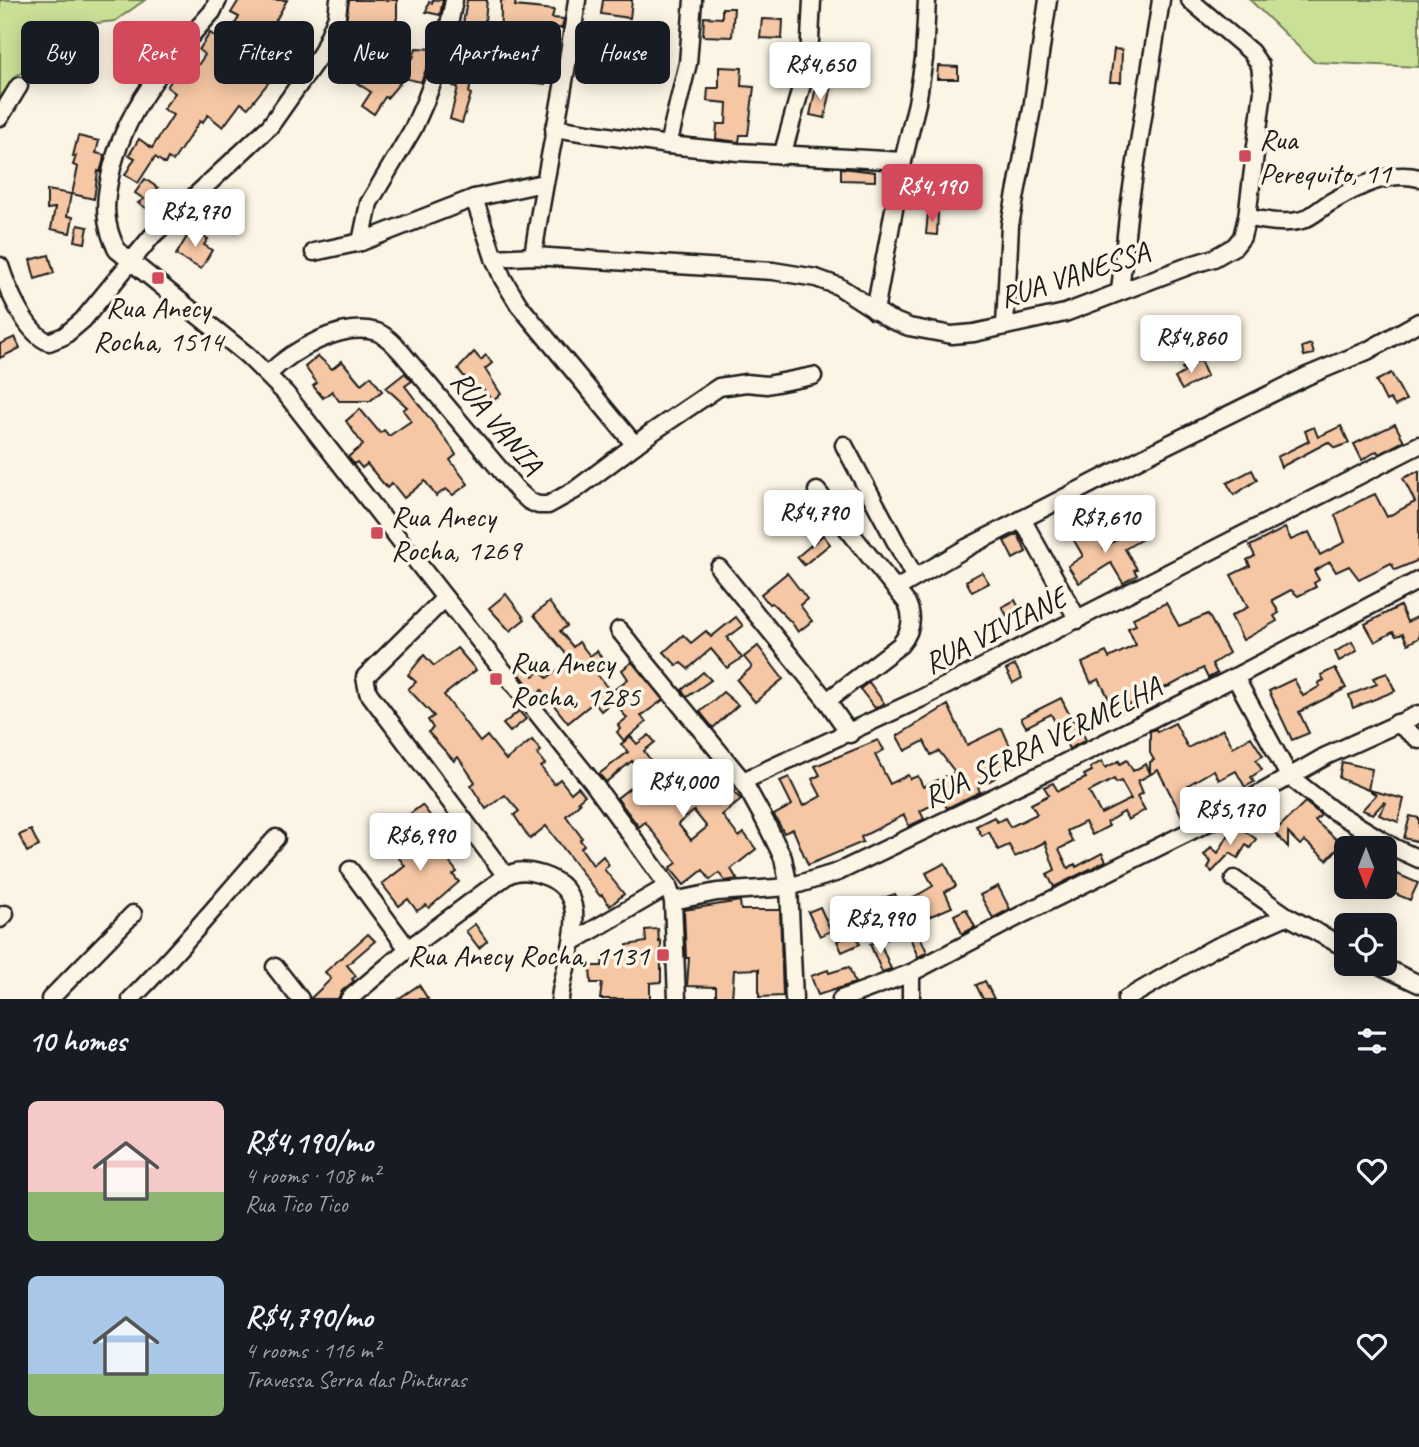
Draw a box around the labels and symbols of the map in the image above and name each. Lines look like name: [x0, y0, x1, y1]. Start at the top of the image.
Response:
pin: R$4,650: [755, 42, 885, 102]
place label: Rua Perequito, 11: [1259, 120, 1393, 192]
marker: Rua Perequito, 11: [1237, 148, 1253, 164]
pin: R$4,190: [867, 164, 997, 224]
pin: R$2,970: [130, 190, 260, 249]
street label: RUA VANESSA: [994, 232, 1154, 316]
marker: Rua Anecy Rocha, 1514: [150, 270, 166, 286]
place label: Rua Anecy Rocha, 1514: [93, 288, 225, 360]
pin: R$4,860: [1126, 316, 1256, 375]
street label: RUA VANIA: [443, 362, 552, 482]
pin: R$4,790: [749, 490, 879, 550]
pin: R$7,610: [1040, 496, 1170, 555]
place label: Rua Anecy Rocha, 1269: [391, 497, 523, 569]
marker: Rua Anecy Rocha, 1269: [369, 525, 385, 541]
street label: RUA VIVIANE: [917, 576, 1076, 682]
place label: Rua Anecy Rocha, 1285: [510, 643, 641, 715]
street label: RUA SERRA VERMELHA: [917, 667, 1169, 816]
marker: Rua Anecy Rocha, 1285: [488, 671, 504, 687]
pin: R$4,000: [618, 760, 748, 819]
pin: R$5,170: [1165, 788, 1295, 847]
pin: R$6,990: [355, 814, 485, 873]
north arrow: [1334, 836, 1396, 900]
pin: R$2,990: [815, 897, 945, 956]
place label: Rua Anecy Rocha, 1131: [407, 936, 650, 974]
marker: Rua Anecy Rocha, 1131: [655, 947, 671, 963]

